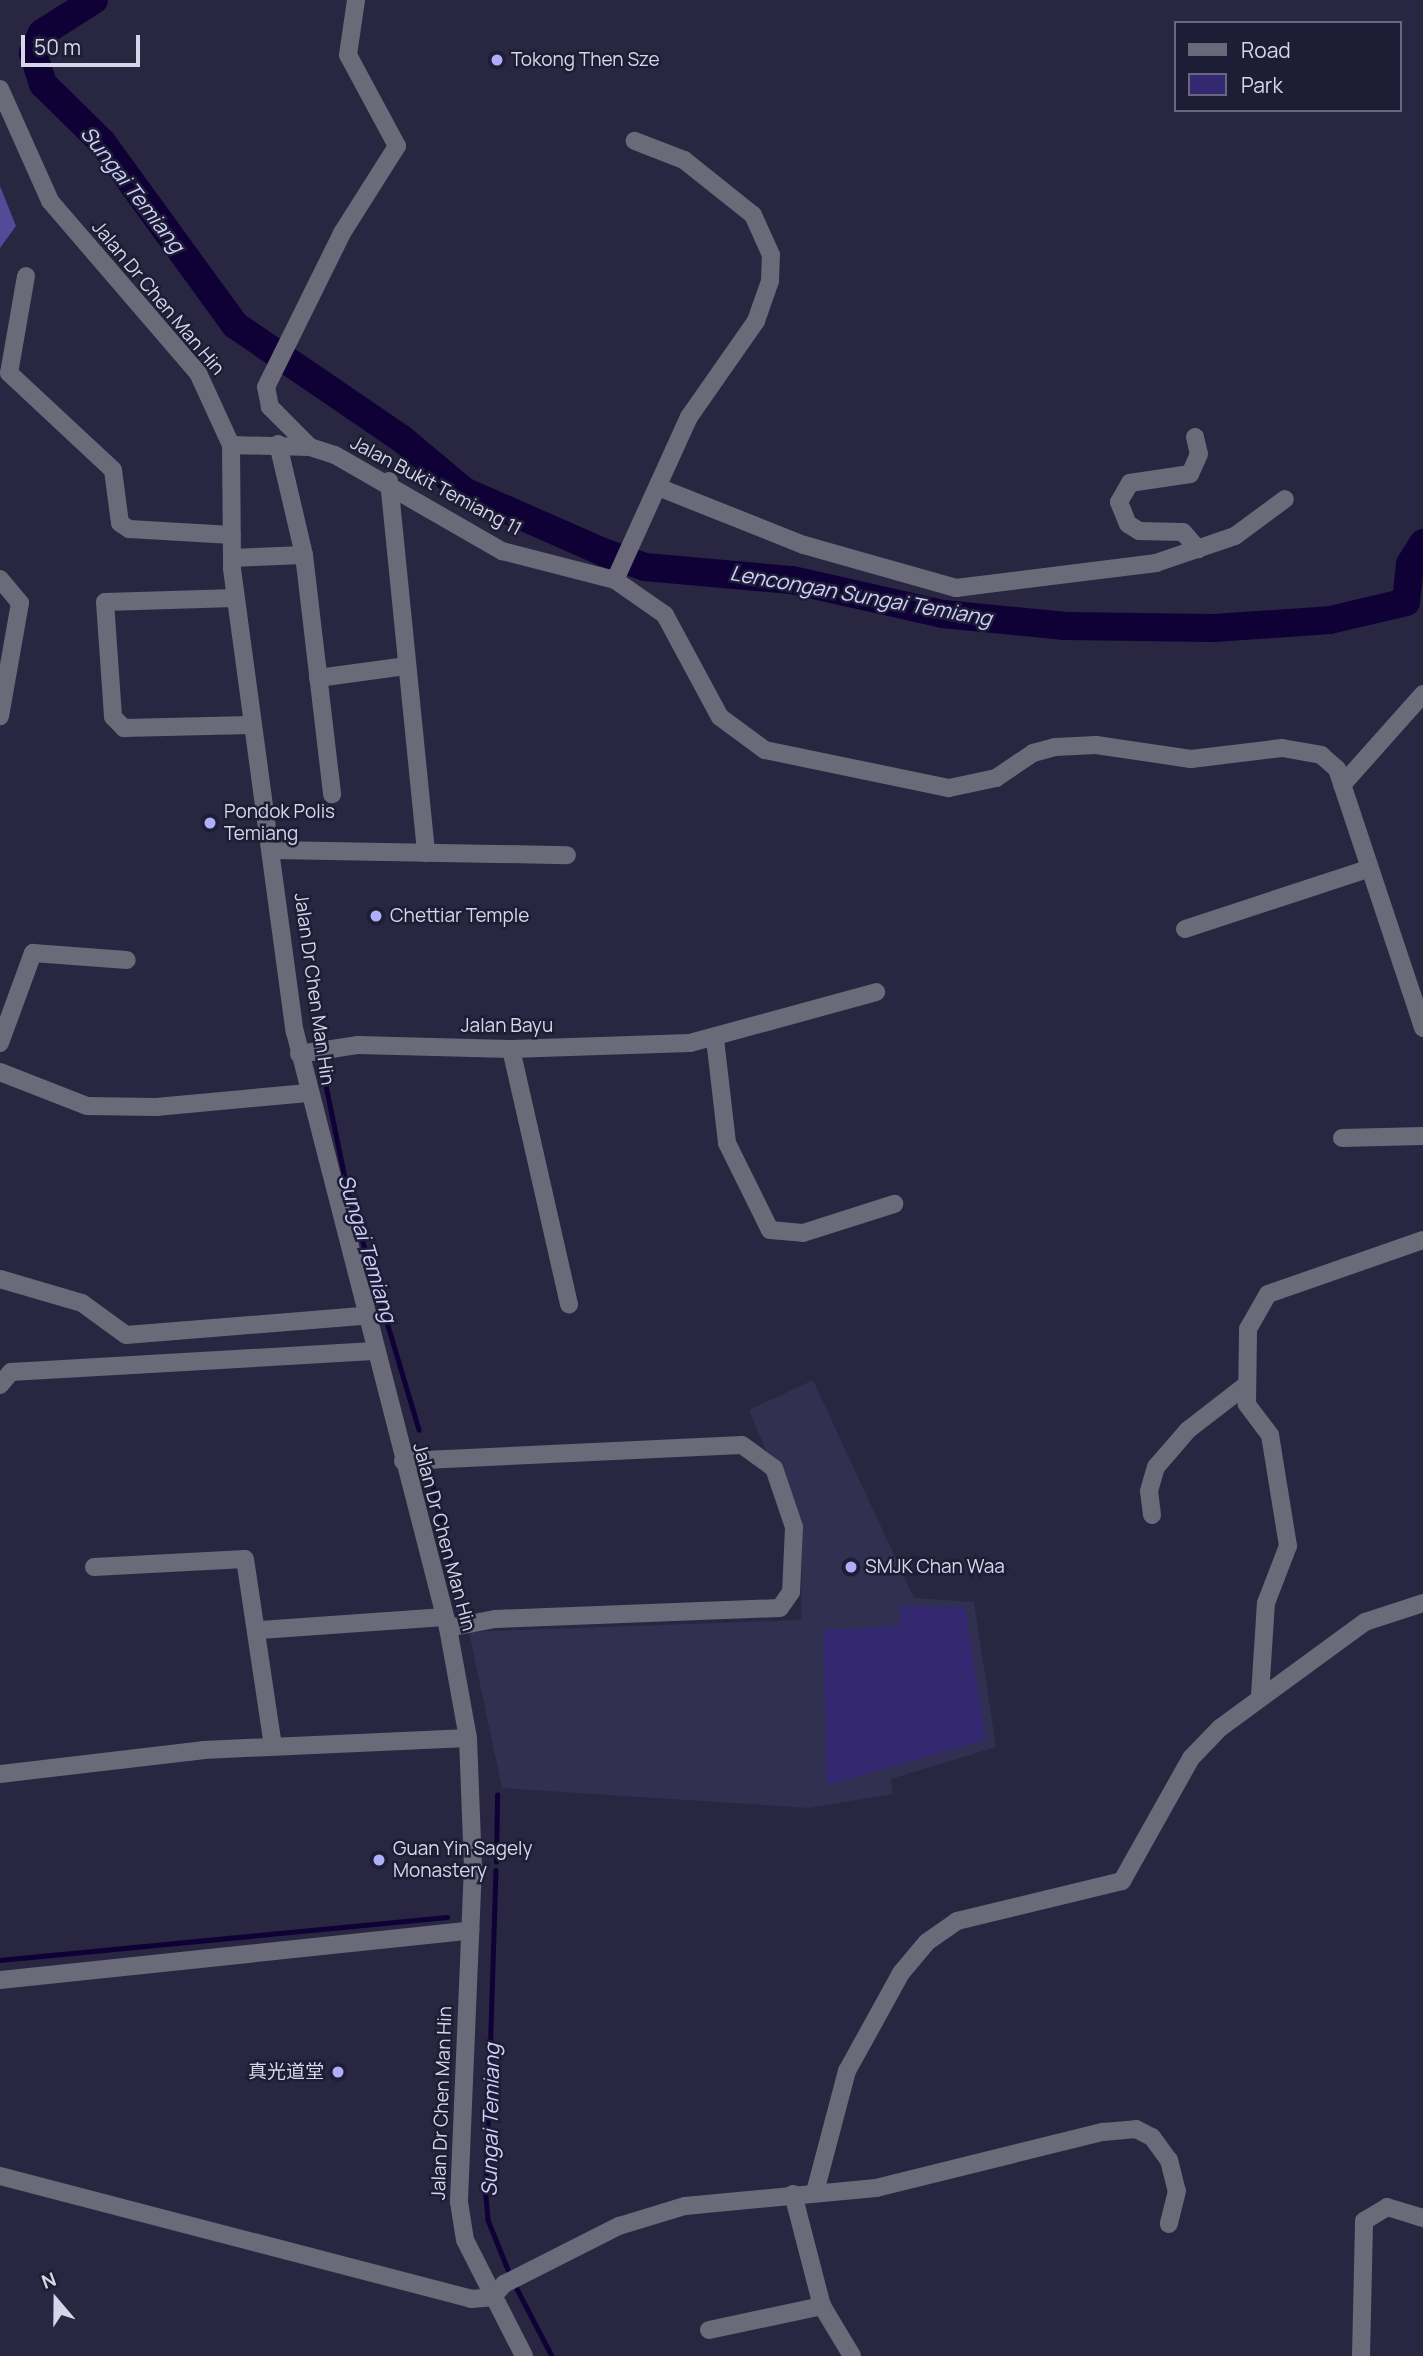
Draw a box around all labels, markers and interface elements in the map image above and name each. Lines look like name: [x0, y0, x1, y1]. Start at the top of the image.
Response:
scale bar: [24, 21, 144, 65]
legend: [1174, 21, 1402, 112]
text: 50 m: [34, 33, 81, 61]
text: Road: [1241, 36, 1291, 64]
place label: Tokong Then Sze: [511, 49, 660, 71]
marker: Tokong Then Sze: [489, 52, 505, 68]
text: Park: [1241, 71, 1283, 99]
water label: Sungai Temiang: [76, 121, 190, 257]
street label: Jalan Dr Chen Man Hin: [87, 216, 229, 380]
street label: Jalan Bukit Temiang 11: [347, 431, 525, 541]
water label: Lencongan Sungai Temiang: [728, 560, 994, 630]
place label: Pondok Polis Temiang: [224, 801, 335, 845]
marker: Pondok Polis Temiang: [202, 815, 218, 831]
street label: Jalan Dr Chen Man Hin: [289, 891, 339, 1087]
place label: Chettiar Temple: [390, 905, 529, 927]
marker: Chettiar Temple: [368, 908, 384, 924]
street label: Jalan Bayu: [461, 1015, 553, 1037]
water label: Sungai Temiang: [334, 1171, 402, 1325]
street label: Jalan Dr Chen Man Hin: [408, 1440, 480, 1634]
place label: SMJK Chan Waa: [865, 1556, 1005, 1578]
marker: SMJK Chan Waa: [843, 1559, 859, 1575]
place label: Guan Yin Sagely Monastery: [393, 1838, 532, 1882]
marker: Guan Yin Sagely Monastery: [371, 1852, 387, 1868]
street label: Jalan Dr Chen Man Hin: [427, 2006, 457, 2200]
water label: Sungai Temiang: [476, 2043, 504, 2197]
place label: 真光道堂: [248, 2061, 324, 2083]
marker: 真光道堂: [330, 2064, 346, 2080]
north arrow: [21, 2265, 91, 2335]
text: N: [38, 2266, 60, 2295]

